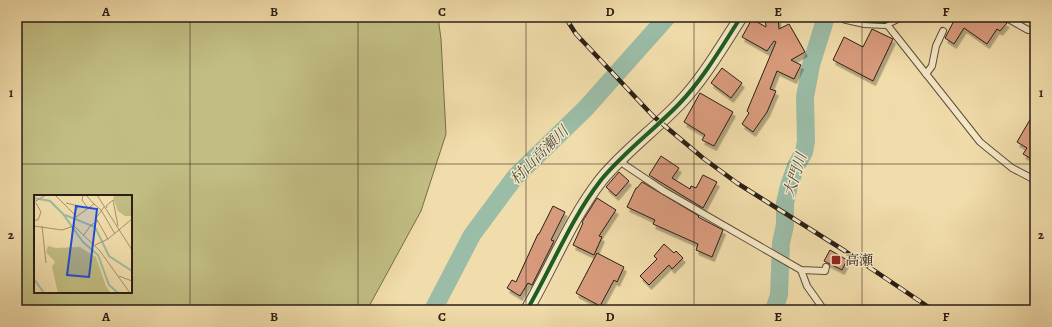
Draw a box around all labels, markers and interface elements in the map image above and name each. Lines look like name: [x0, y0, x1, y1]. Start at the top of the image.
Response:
text: A: [101, 3, 111, 20]
text: B: [270, 3, 278, 20]
text: C: [438, 3, 446, 20]
text: D: [605, 3, 615, 20]
text: E: [774, 3, 782, 20]
text: F: [943, 3, 950, 20]
text: 1: [9, 84, 14, 101]
text: 1: [1039, 84, 1044, 101]
water label: 村山高瀬川: [505, 120, 574, 189]
water label: 大門川: [779, 149, 812, 199]
inset map: [34, 195, 132, 293]
text: 2: [8, 226, 15, 243]
text: 2: [1038, 226, 1045, 243]
place label: 高瀬: [845, 251, 873, 270]
marker: 高瀬: [830, 254, 842, 266]
text: A: [101, 308, 111, 325]
text: B: [270, 308, 278, 325]
text: C: [438, 308, 446, 325]
text: D: [605, 308, 615, 325]
text: E: [774, 308, 782, 325]
text: F: [943, 308, 950, 325]

